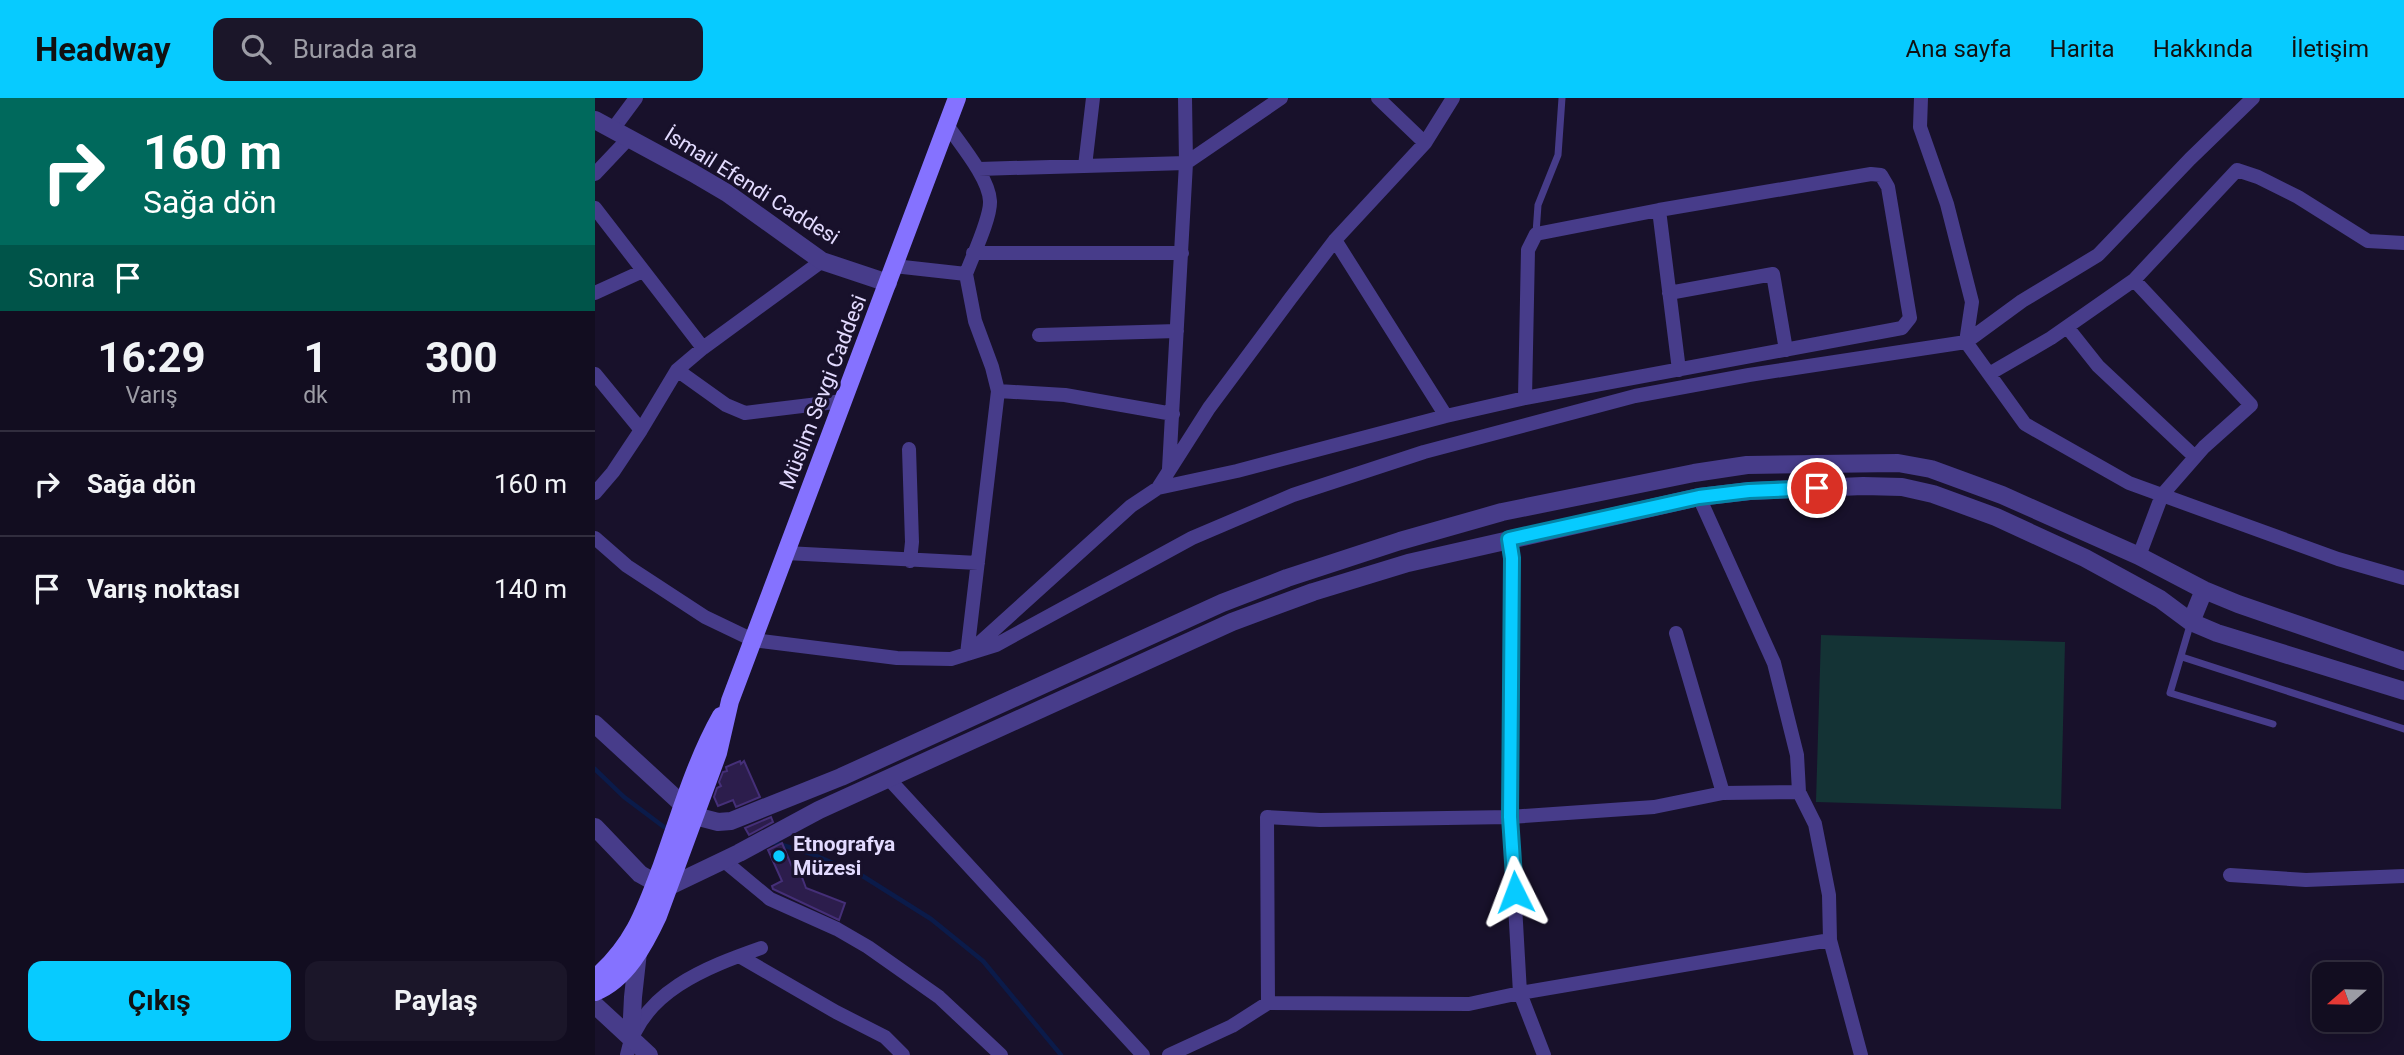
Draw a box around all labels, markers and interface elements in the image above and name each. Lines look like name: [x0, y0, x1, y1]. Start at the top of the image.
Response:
search box: [213, 18, 703, 81]
text: Headway: [35, 30, 171, 69]
icon: search: [237, 30, 275, 68]
text: Burada ara: [293, 34, 417, 64]
text: Ana sayfa: [1906, 35, 2012, 63]
text: Harita: [2050, 35, 2115, 63]
text: Hakkında: [2153, 35, 2253, 63]
text: İletişim: [2291, 35, 2369, 63]
street label: İsmail Efendi Caddesi: [660, 122, 844, 250]
text: 160 m: [143, 124, 282, 181]
icon: right: [28, 126, 119, 217]
text: Sağa dön: [143, 183, 277, 221]
icon: arrive: [109, 259, 147, 297]
text: Sonra: [28, 263, 95, 293]
street label: Müslim Sevgi Caddesi: [775, 292, 871, 492]
text: 16:29: [97, 333, 206, 382]
text: 1: [303, 333, 328, 382]
text: 300: [425, 333, 498, 382]
text: Varış: [126, 382, 178, 409]
text: dk: [303, 382, 328, 409]
text: m: [451, 382, 471, 409]
pin: [1787, 458, 1847, 518]
icon: right: [28, 465, 66, 503]
text: Sağa dön: [87, 469, 196, 499]
text: 160 m: [494, 469, 567, 499]
icon: arrive: [1798, 469, 1836, 507]
icon: arrive: [28, 570, 66, 608]
text: Varış noktası: [87, 574, 240, 604]
text: 140 m: [494, 574, 567, 604]
place label: Etnografya Müzesi: [793, 832, 895, 880]
marker: Etnografya Müzesi: [771, 848, 787, 864]
position arrow: [1478, 855, 1552, 929]
button: Çıkış: [28, 961, 291, 1041]
button: Paylaş: [305, 961, 567, 1041]
north arrow: [2312, 962, 2382, 1032]
map controls: [2312, 962, 2382, 1032]

